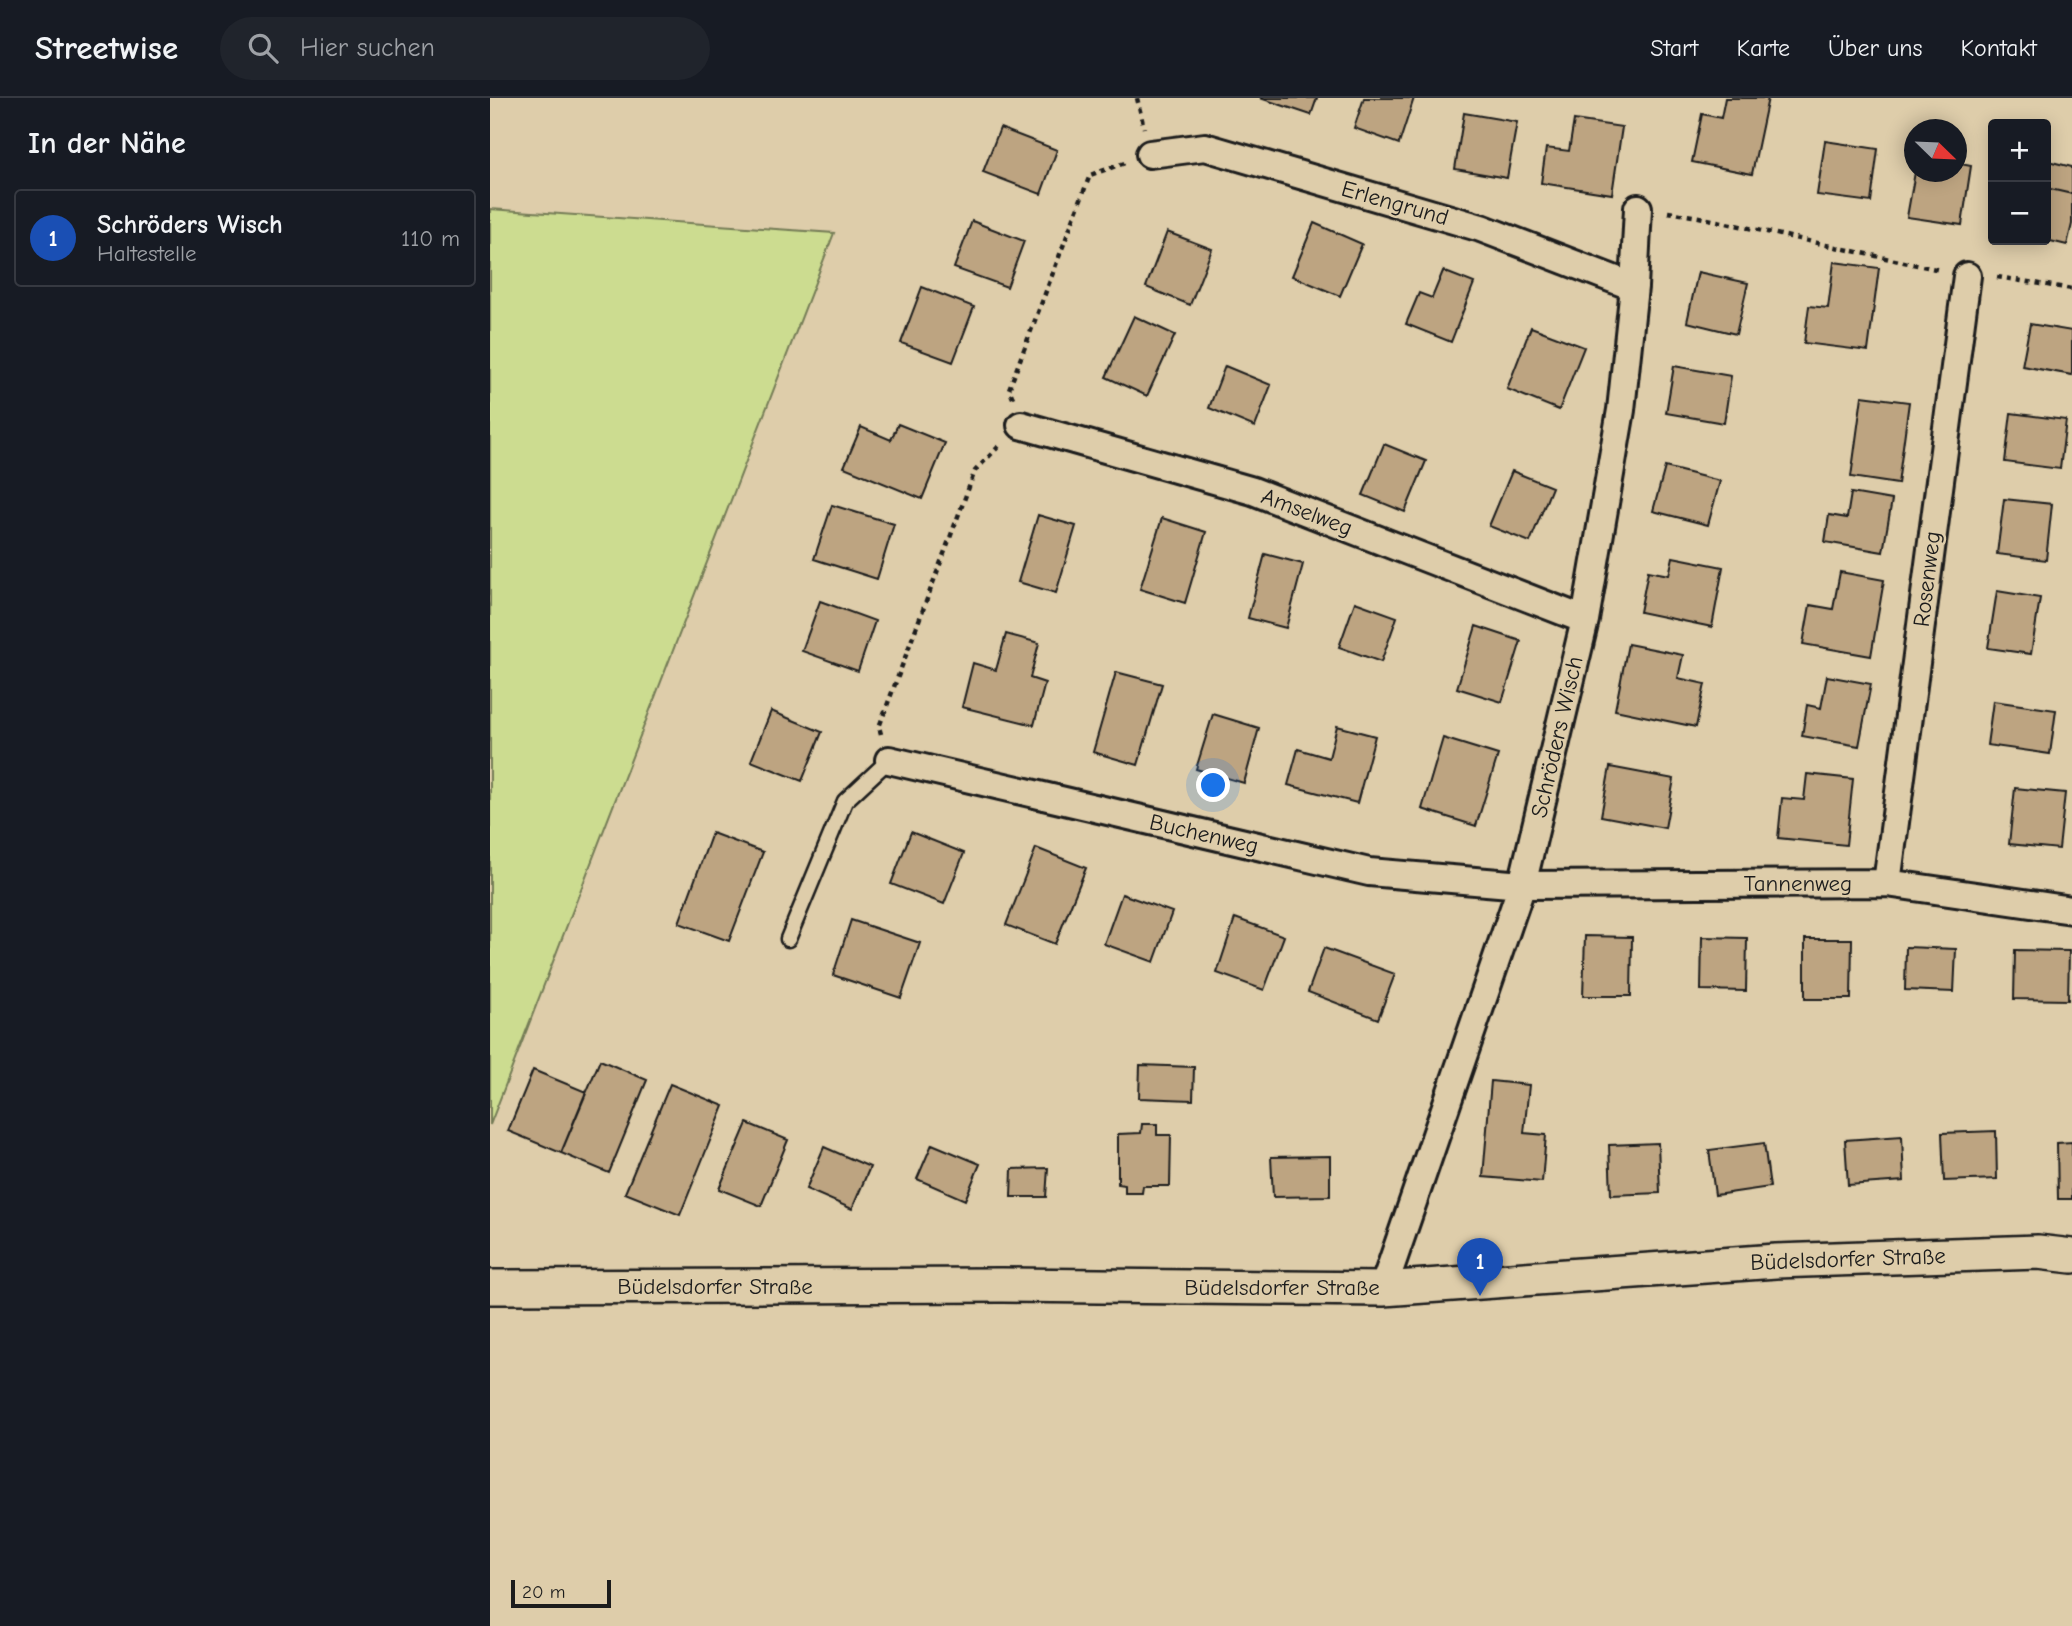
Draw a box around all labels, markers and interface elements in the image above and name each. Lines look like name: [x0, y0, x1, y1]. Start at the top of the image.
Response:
search box: [220, 17, 710, 80]
text: Streetwise: [35, 29, 178, 67]
icon: search: [244, 29, 282, 67]
text: Hier suchen: [300, 33, 435, 63]
text: Start: [1650, 34, 1698, 62]
text: Karte: [1736, 34, 1790, 62]
text: Über uns: [1828, 34, 1923, 62]
text: Kontakt: [1961, 34, 2037, 62]
north arrow: [1904, 119, 1967, 182]
map controls: [1988, 119, 2051, 245]
button: +: [1988, 119, 2051, 182]
text: In der Nähe: [28, 126, 186, 161]
street label: Erlengrund: [1338, 175, 1452, 231]
button: −: [1988, 182, 2051, 245]
text: Schröders Wisch: [97, 210, 283, 240]
text: 1: [48, 225, 58, 252]
text: 110 m: [401, 225, 460, 252]
text: Haltestelle: [97, 240, 197, 267]
street label: Amselweg: [1258, 482, 1356, 542]
street label: Rosenweg: [1908, 530, 1946, 628]
street label: Schröders Wisch: [1525, 654, 1589, 820]
your location: [1196, 768, 1230, 802]
street label: Buchenweg: [1147, 808, 1261, 860]
street label: Tannenweg: [1744, 870, 1852, 897]
pin: 1: [1457, 1238, 1503, 1296]
street label: Büdelsdorfer Straße: [1750, 1242, 1946, 1276]
street label: Büdelsdorfer Straße: [617, 1273, 813, 1300]
street label: Büdelsdorfer Straße: [1184, 1274, 1380, 1301]
scale bar: [511, 1577, 611, 1609]
text: 20 m: [522, 1581, 566, 1603]

